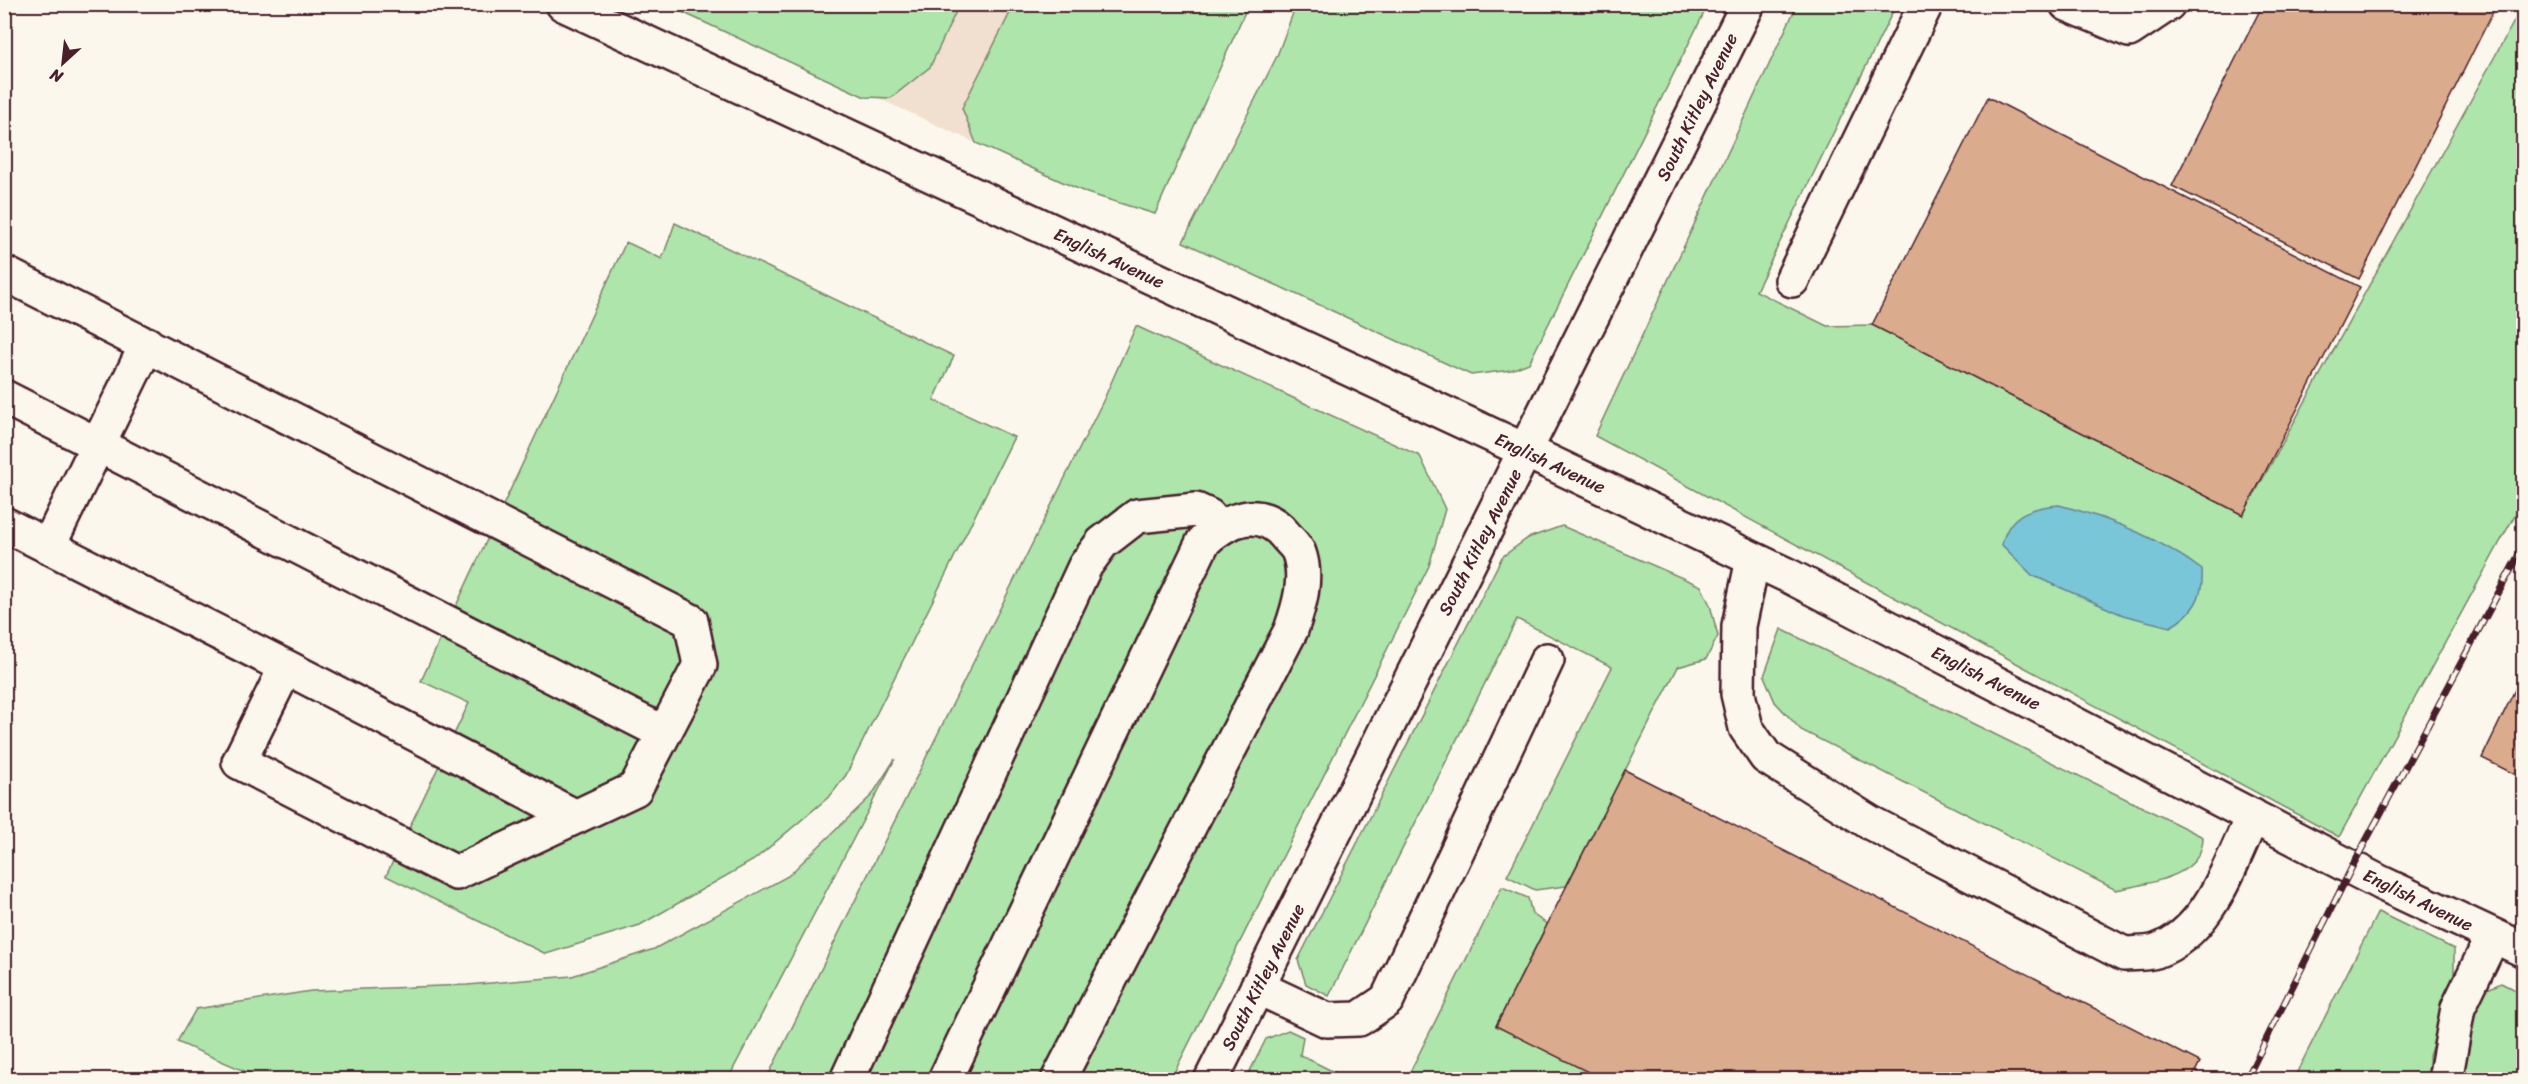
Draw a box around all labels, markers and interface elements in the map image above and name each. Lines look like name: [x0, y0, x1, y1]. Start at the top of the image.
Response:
street label: South Kitley Avenue: [1647, 27, 1747, 187]
north arrow: [33, 33, 93, 93]
text: N: [44, 60, 69, 92]
street label: English Avenue: [1048, 218, 1170, 298]
street label: English Avenue: [1489, 423, 1611, 503]
street label: South Kitley Avenue: [1429, 463, 1531, 621]
street label: English Avenue: [1926, 637, 2046, 719]
street label: English Avenue: [2357, 859, 2479, 941]
street label: South Kitley Avenue: [1212, 898, 1314, 1056]

